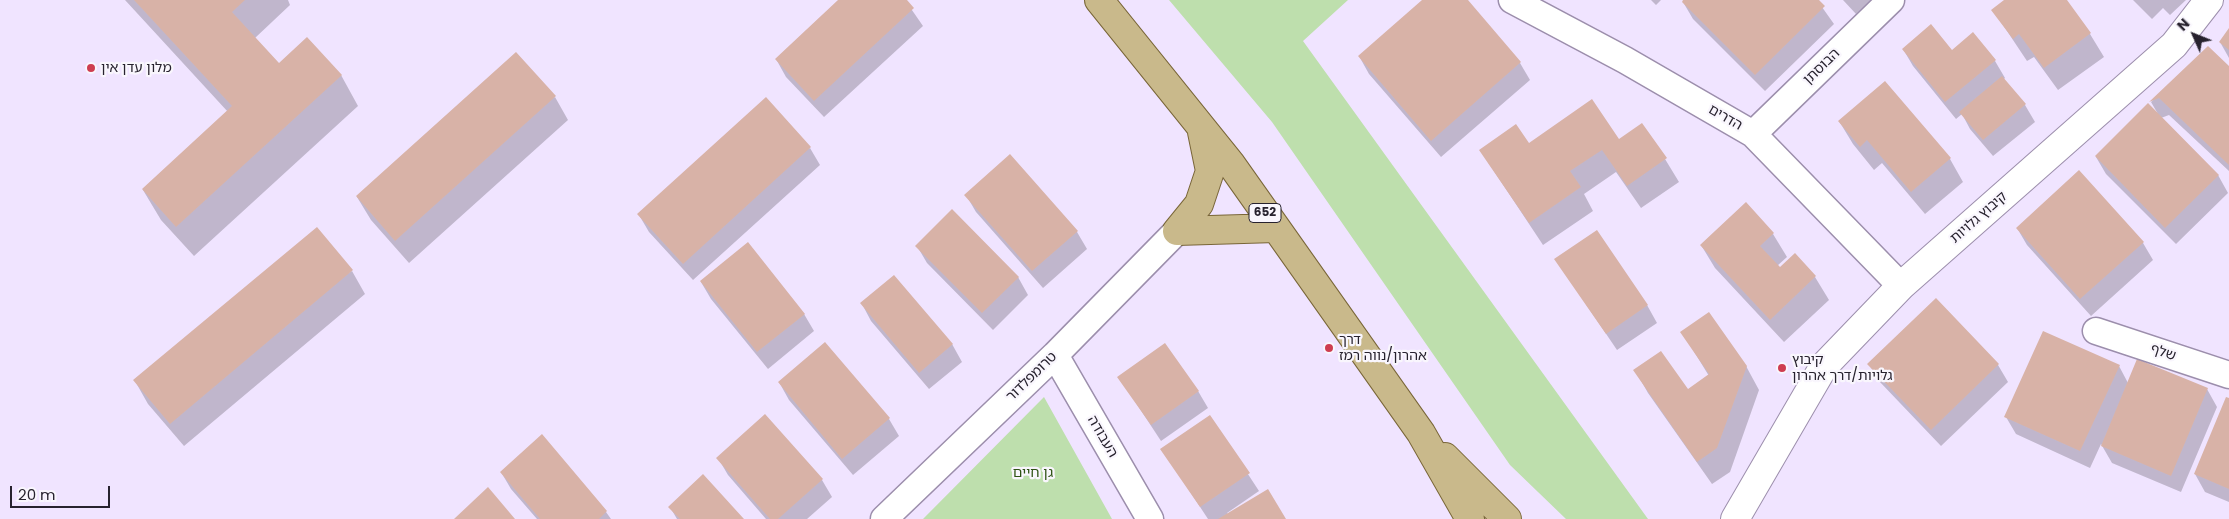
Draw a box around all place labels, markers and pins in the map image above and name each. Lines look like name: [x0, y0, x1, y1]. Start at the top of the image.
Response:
place label: מלון עדן אין: [101, 60, 172, 76]
marker: מלון עדן אין: [85, 62, 97, 74]
place label: דרך אהרון/נווה רמז: [1339, 332, 1427, 364]
marker: דרך אהרון/נווה רמז: [1323, 342, 1335, 354]
place label: קיבוץ גלויות/דרך אהרון: [1792, 352, 1892, 384]
marker: קיבוץ גלויות/דרך אהרון: [1776, 362, 1788, 374]

